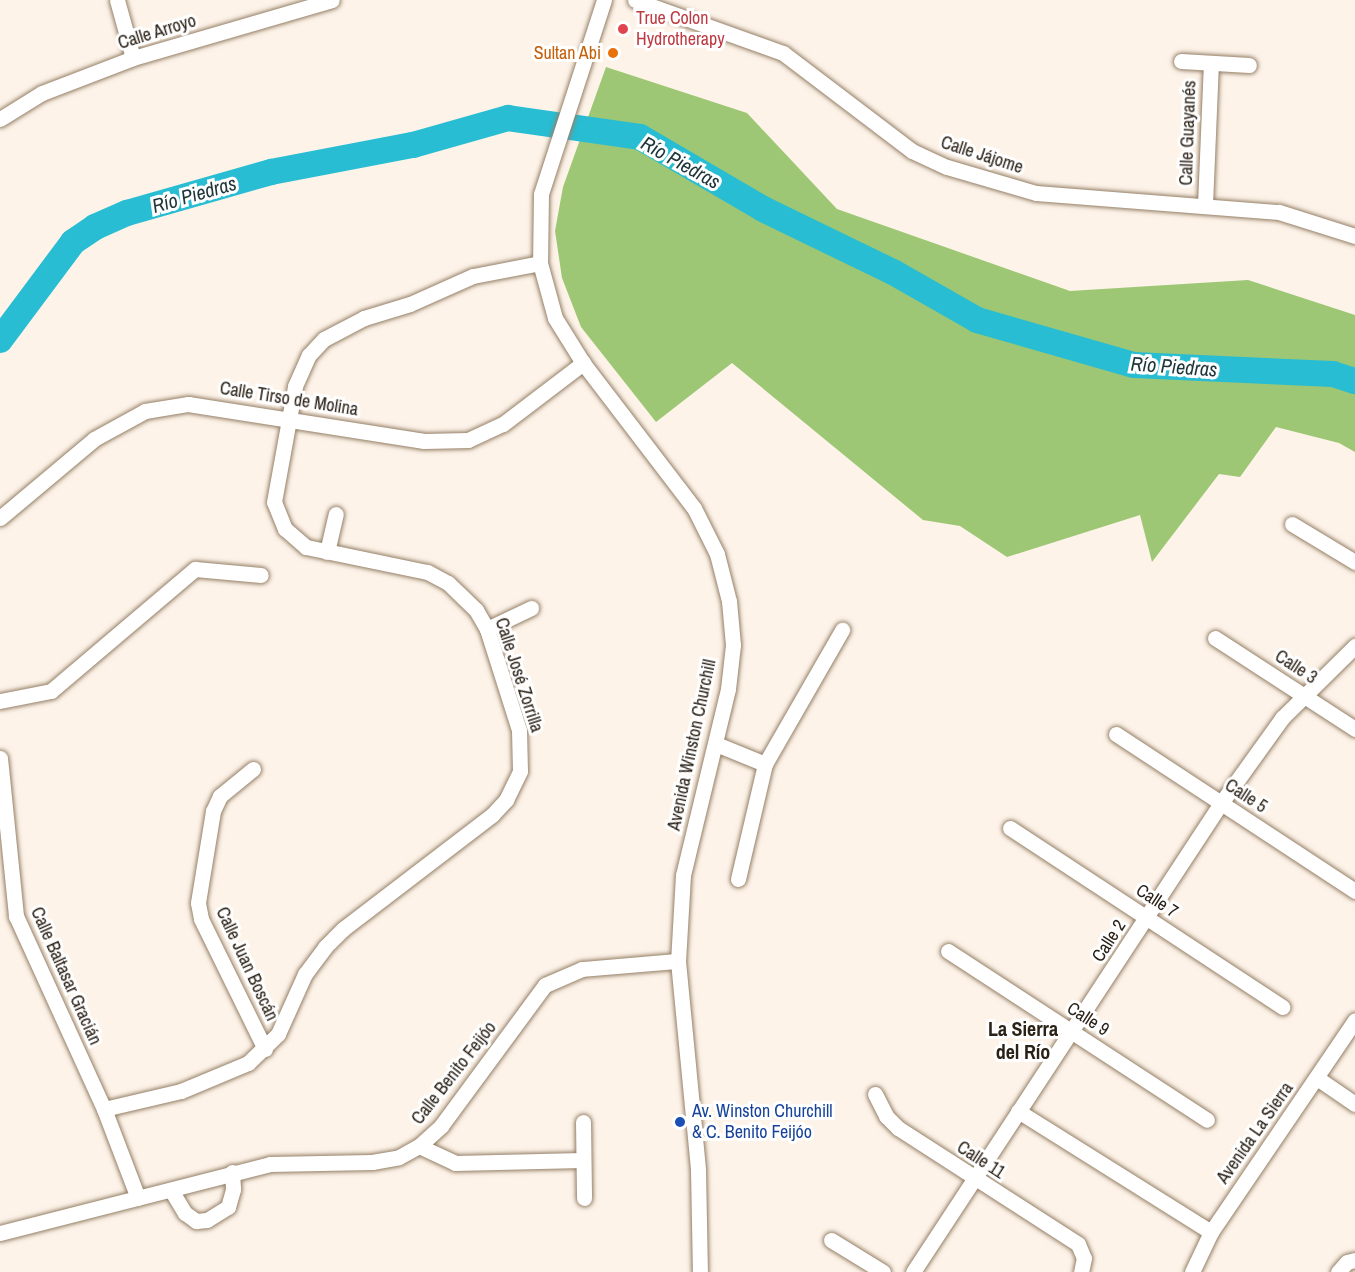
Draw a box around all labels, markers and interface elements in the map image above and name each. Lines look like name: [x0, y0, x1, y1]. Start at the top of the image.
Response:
place label: True Colon Hydrotherapy: [636, 8, 725, 50]
street label: Calle Arroyo: [115, 10, 199, 54]
marker: True Colon Hydrotherapy: [614, 20, 632, 38]
place label: Sultan Abi: [533, 42, 601, 64]
marker: Sultan Abi: [606, 46, 620, 60]
street label: Calle Guayanés: [1175, 80, 1201, 186]
water label: Río Piedras: [637, 131, 725, 193]
street label: Calle Jájome: [938, 132, 1026, 178]
water label: Río Piedras: [149, 171, 239, 217]
water label: Río Piedras: [1130, 351, 1218, 381]
street label: Calle Tirso de Molina: [218, 377, 360, 421]
street label: Calle José Zorrilla: [490, 615, 548, 735]
street label: Calle 3: [1271, 645, 1321, 689]
street label: Avenida Winston Churchill: [663, 657, 721, 833]
street label: Calle 5: [1221, 774, 1271, 818]
street label: Calle 7: [1132, 879, 1182, 923]
street label: Calle Baltasar Gracián: [26, 904, 106, 1048]
street label: Calle Juan Boscán: [211, 904, 283, 1024]
street label: Calle 2: [1087, 916, 1131, 966]
street label: Calle 9: [1063, 997, 1113, 1041]
district label: La Sierra del Río: [988, 1016, 1058, 1063]
street label: Calle Benito Feijóo: [407, 1017, 501, 1129]
street label: Avenida La Sierra: [1212, 1078, 1298, 1188]
place label: Av. Winston Churchill & C. Benito Feijóo: [692, 1101, 833, 1144]
marker: Av. Winston Churchill & C. Benito Feijóo: [673, 1115, 687, 1129]
street label: Calle 11: [953, 1136, 1009, 1184]

